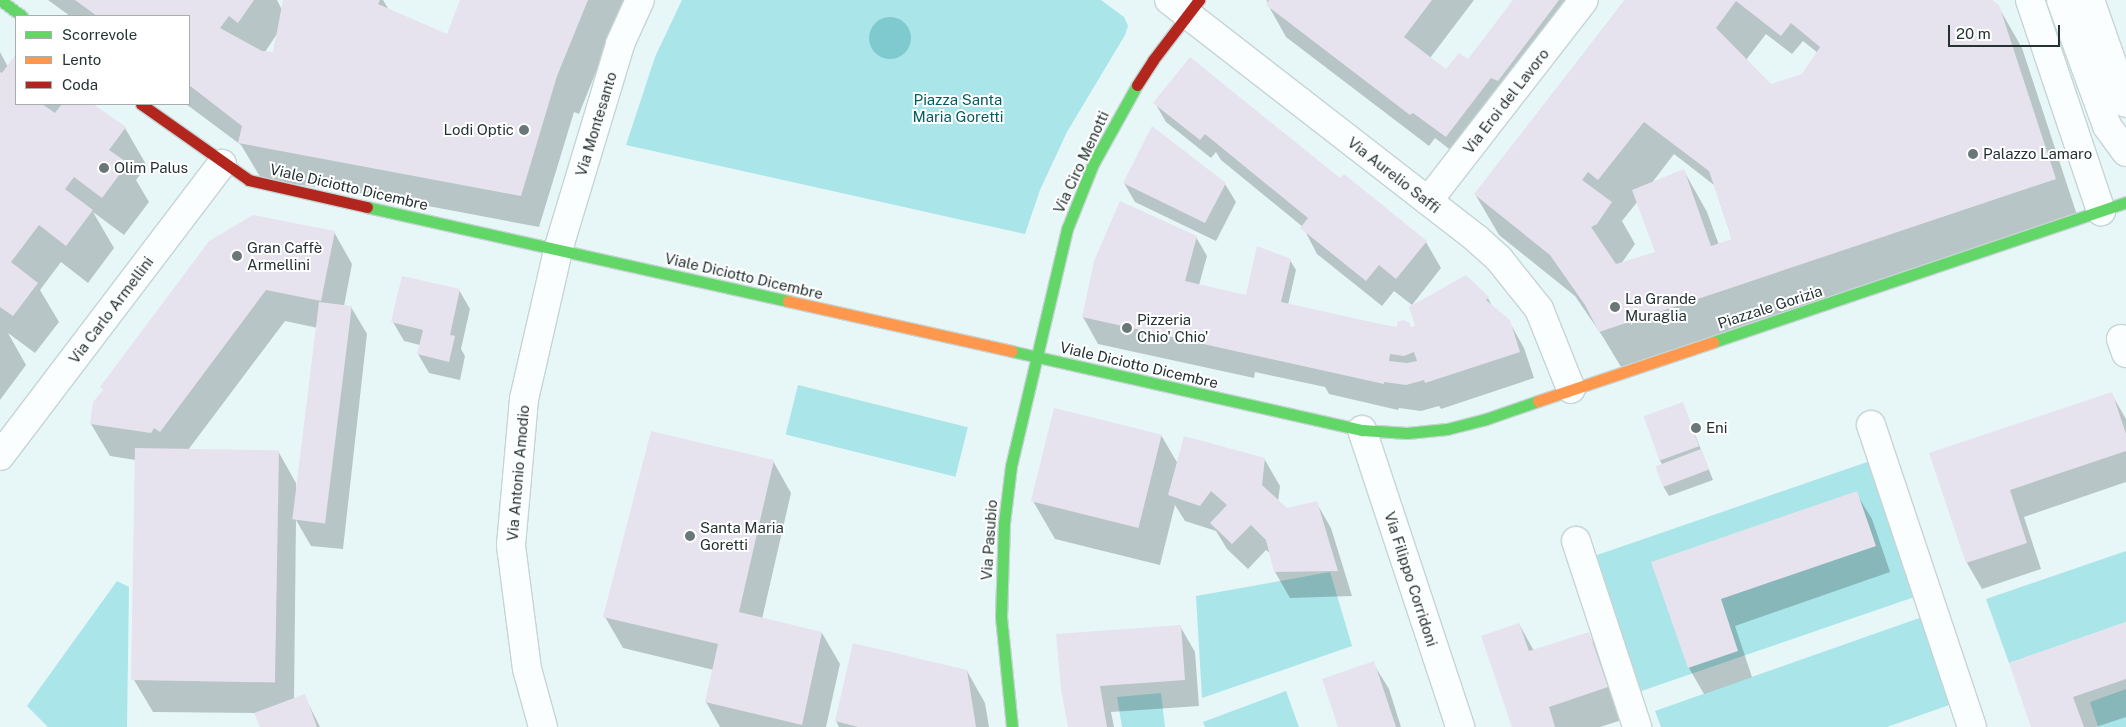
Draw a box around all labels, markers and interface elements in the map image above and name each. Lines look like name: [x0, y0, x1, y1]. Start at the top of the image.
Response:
legend: [15, 15, 190, 105]
scale bar: [1951, 15, 2064, 47]
text: 20 m: [1956, 25, 1991, 42]
text: Scorrevole: [62, 26, 137, 43]
street label: Via Eroi del Lavoro: [1459, 45, 1553, 157]
text: Lento: [62, 51, 101, 68]
street label: Via Montesanto: [572, 70, 620, 178]
text: Coda: [62, 76, 98, 93]
park label: Piazza Santa Maria Goretti: [912, 90, 1004, 125]
street label: Via Ciro Menotti: [1049, 108, 1113, 216]
place label: Lodi Optic: [444, 121, 514, 139]
marker: Lodi Optic: [518, 124, 530, 136]
street label: Via Aurelio Saffi: [1344, 133, 1444, 217]
place label: Palazzo Lamaro: [1983, 145, 2092, 163]
marker: Palazzo Lamaro: [1967, 148, 1979, 160]
place label: Olim Palus: [114, 159, 188, 177]
street label: Viale Diciotto Dicembre: [268, 160, 430, 214]
marker: Olim Palus: [98, 162, 110, 174]
place label: Gran Caffè Armellini: [247, 238, 322, 273]
street label: Viale Diciotto Dicembre: [663, 249, 825, 303]
marker: Gran Caffè Armellini: [231, 250, 243, 262]
street label: Via Carlo Armellini: [65, 253, 157, 367]
street label: Piazzale Gorizia: [1715, 282, 1825, 332]
place label: La Grande Muraglia: [1625, 289, 1696, 324]
marker: La Grande Muraglia: [1609, 301, 1621, 313]
place label: Pizzeria Chio' Chio': [1137, 310, 1208, 345]
marker: Pizzeria Chio' Chio': [1121, 322, 1133, 334]
street label: Viale Diciotto Dicembre: [1058, 338, 1220, 392]
street label: Via Antonio Amodio: [503, 404, 533, 542]
place label: Eni: [1706, 419, 1727, 437]
marker: Eni: [1690, 422, 1702, 434]
street label: Via Pasubio: [977, 499, 1001, 581]
street label: Via Filippo Corridoni: [1381, 509, 1441, 649]
place label: Santa Maria Goretti: [700, 518, 784, 553]
marker: Santa Maria Goretti: [684, 530, 696, 542]

